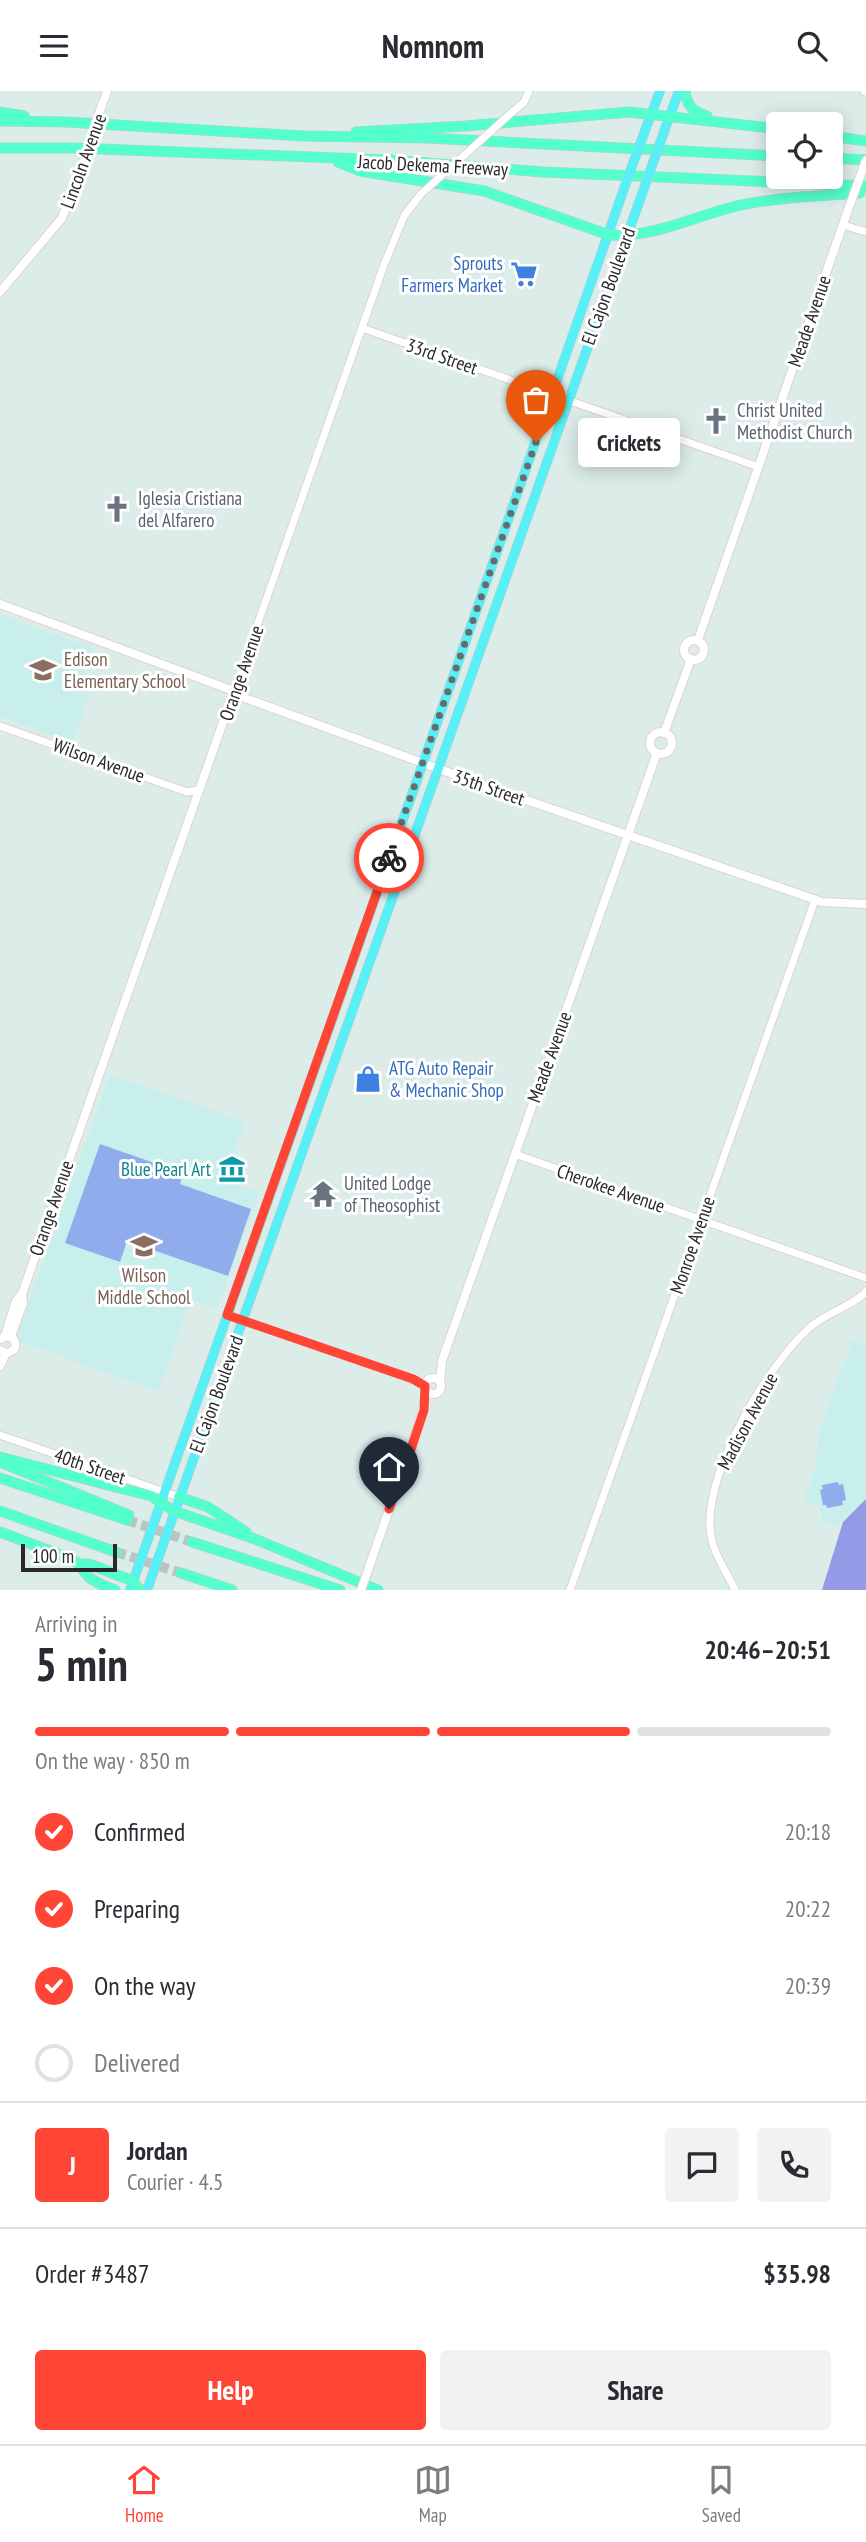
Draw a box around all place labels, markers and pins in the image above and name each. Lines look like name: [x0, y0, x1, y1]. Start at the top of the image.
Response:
place label: Sprouts Farmers Market: [401, 251, 504, 297]
supermarket icon: Sprouts Farmers Market: [509, 259, 539, 289]
pin: [506, 370, 566, 442]
place label: Christ United Methodist Church: [737, 398, 852, 444]
church icon: Christ United Methodist Church: [701, 406, 731, 436]
callout: Crickets: [578, 417, 680, 467]
place label: Iglesia Cristiana del Alfarero: [138, 486, 242, 532]
church icon: Iglesia Cristiana del Alfarero: [102, 494, 132, 524]
place label: Edison Elementary School: [64, 647, 186, 693]
school or university icon: Edison Elementary School: [28, 655, 58, 685]
place label: ATG Auto Repair & Mechanic Shop: [389, 1056, 504, 1102]
shop icon: ATG Auto Repair & Mechanic Shop: [353, 1064, 383, 1094]
museum icon: Blue Pearl Art: [217, 1154, 247, 1184]
place label: Blue Pearl Art: [121, 1157, 212, 1181]
place label: United Lodge of Theosophist: [344, 1171, 441, 1217]
temple icon: United Lodge of Theosophist: [308, 1179, 338, 1209]
school or university icon: Wilson Middle School: [129, 1231, 159, 1261]
place label: Wilson Middle School: [97, 1263, 191, 1309]
pin: [359, 1437, 419, 1509]

